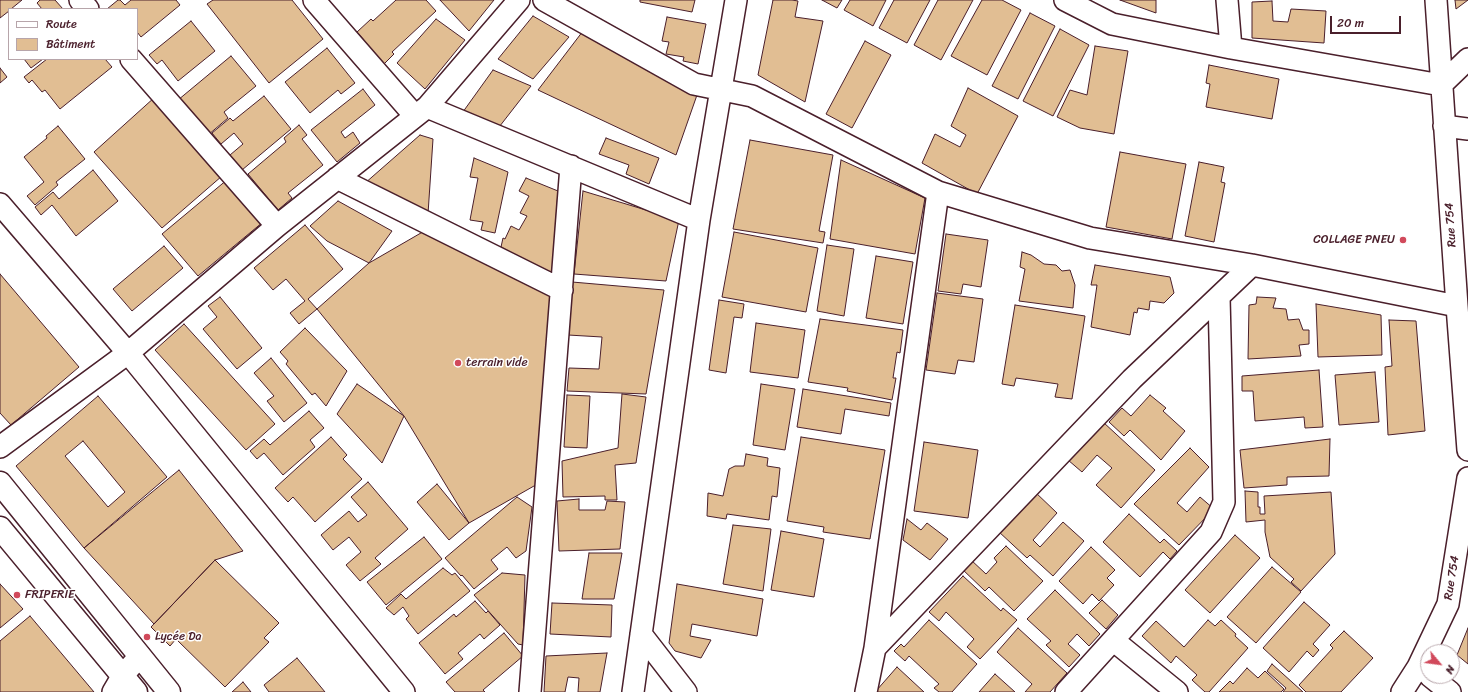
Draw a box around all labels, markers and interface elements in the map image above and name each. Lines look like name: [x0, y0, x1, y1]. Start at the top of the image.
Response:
legend: [8, 8, 138, 60]
scale bar: [1332, 8, 1403, 34]
text: 20 m: [1337, 12, 1364, 34]
text: Route: [46, 13, 77, 35]
text: Bâtiment: [46, 33, 95, 55]
street label: Rue 754: [1442, 202, 1460, 248]
place label: COLLAGE PNEU: [1313, 233, 1395, 247]
marker: COLLAGE PNEU: [1398, 235, 1408, 245]
place label: terrain vide: [466, 356, 528, 370]
marker: terrain vide: [453, 358, 463, 368]
street label: Rue 754: [1441, 555, 1463, 601]
place label: FRIPERIE: [25, 588, 75, 602]
marker: FRIPERIE: [12, 590, 22, 600]
place label: Lycée Da: [155, 630, 201, 644]
marker: Lycée Da: [142, 632, 152, 642]
north arrow: [1420, 644, 1460, 684]
text: N: [1440, 662, 1460, 678]

